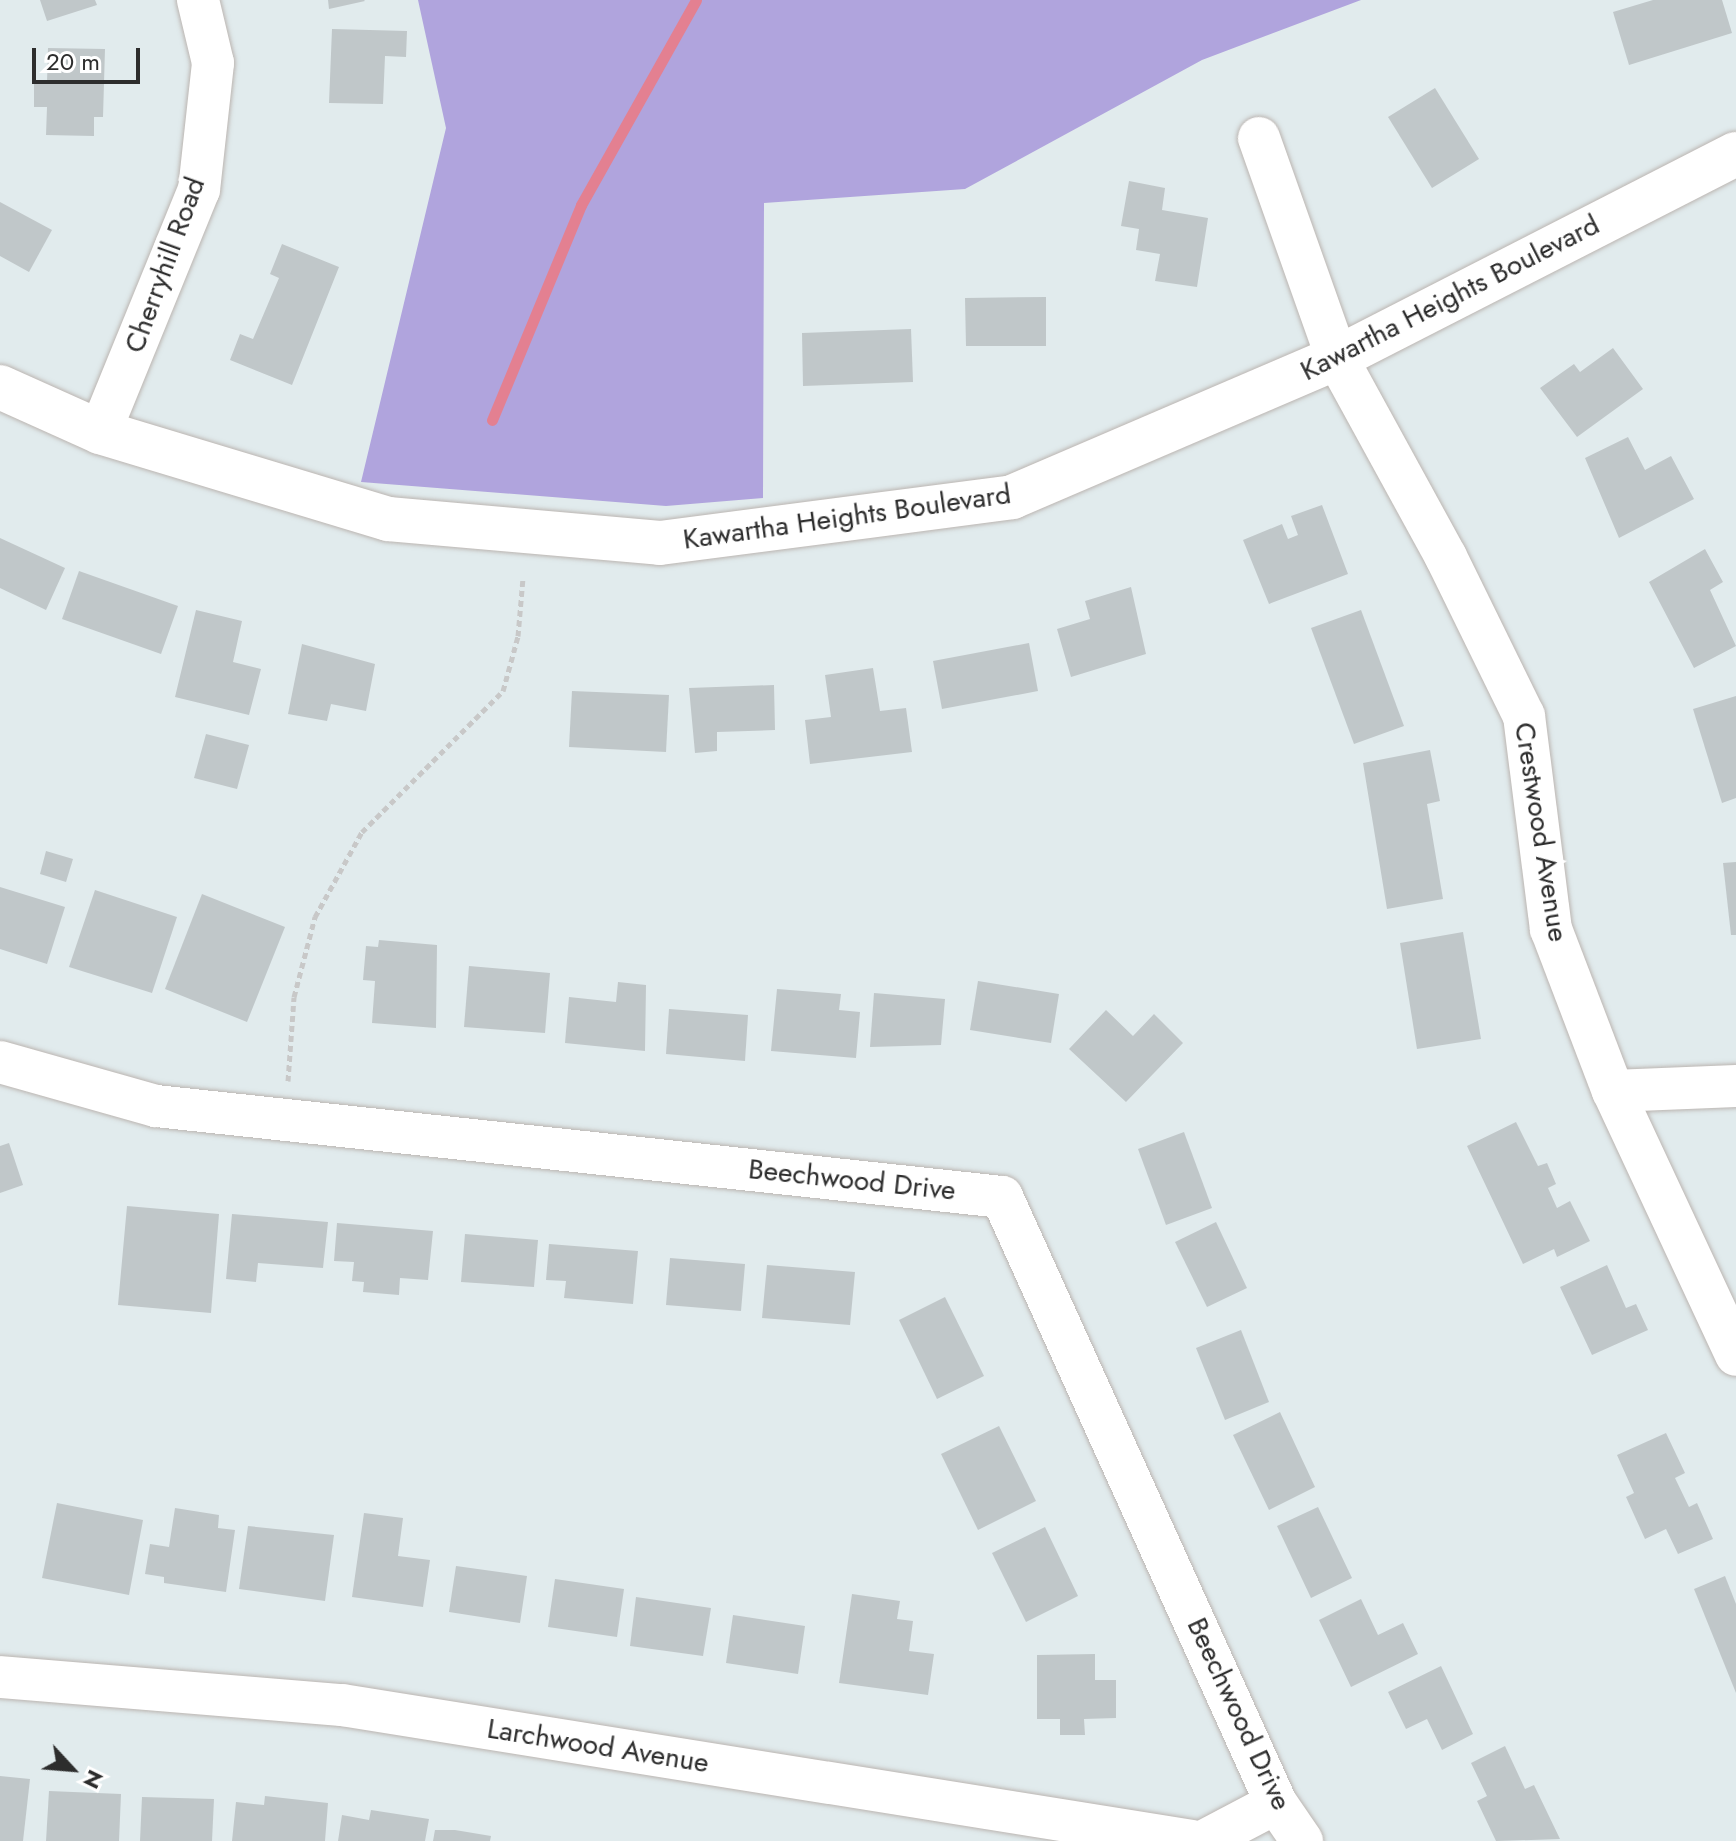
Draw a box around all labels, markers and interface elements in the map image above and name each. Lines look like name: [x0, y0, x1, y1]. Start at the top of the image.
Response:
scale bar: [36, 32, 144, 82]
text: 20 m: [46, 44, 100, 79]
street label: Cherryhill Road: [118, 173, 212, 357]
street label: Kawartha Heights Boulevard: [1295, 208, 1605, 388]
street label: Kawartha Heights Boulevard: [681, 477, 1013, 557]
street label: Crestwood Avenue: [1507, 720, 1575, 944]
street label: Beechwood Drive: [747, 1152, 957, 1208]
street label: Beechwood Drive: [1180, 1613, 1298, 1815]
street label: Larchwood Avenue: [485, 1712, 711, 1780]
north arrow: [32, 1729, 112, 1809]
text: N: [75, 1765, 112, 1794]

